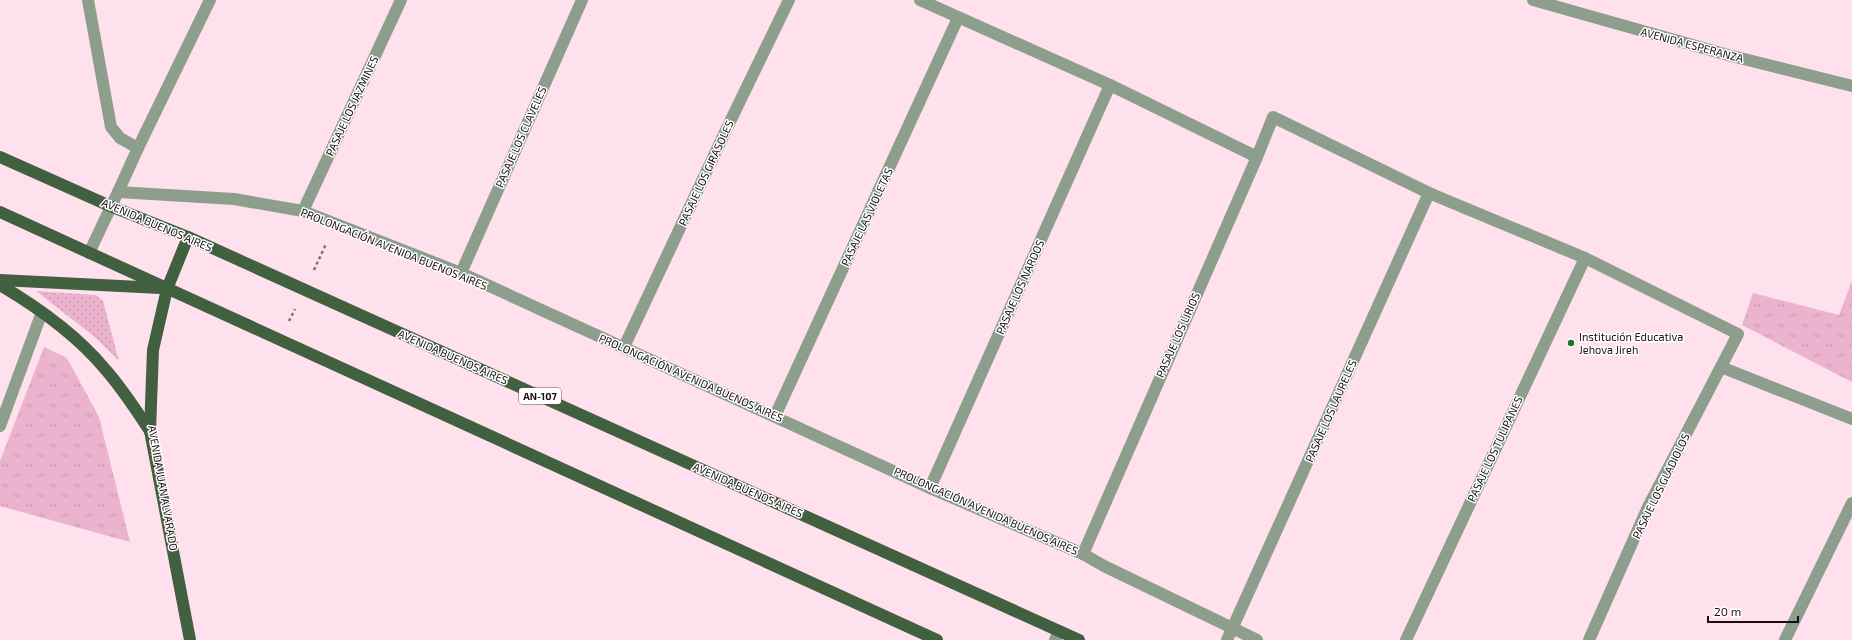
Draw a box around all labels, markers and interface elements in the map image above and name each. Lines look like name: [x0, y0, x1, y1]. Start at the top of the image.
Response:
street label: AVENIDA ESPERANZA: [1639, 25, 1745, 65]
street label: PASAJE LOS JAZMINES: [323, 54, 380, 158]
street label: PASAJE LOS CLAVELES: [492, 84, 549, 189]
street label: PASAJE LOS GIRASOLES: [675, 118, 736, 228]
street label: PASAJE LAS VIOLETAS: [838, 166, 895, 268]
street label: AVENIDA BUENOS AIRES: [100, 195, 214, 254]
street label: PROLONGACIÓN AVENIDA BUENOS AIRES: [299, 205, 489, 292]
street label: PASAJE LOS NARDOS: [993, 238, 1046, 336]
street label: PASAJE LOS LIRIOS: [1153, 290, 1202, 379]
street label: AVENIDA BUENOS AIRES: [396, 326, 510, 387]
place label: Institución Educativa Jehova Jireh: [1579, 330, 1683, 356]
street label: PROLONGACIÓN AVENIDA BUENOS AIRES: [597, 331, 785, 424]
marker: Institución Educativa Jehova Jireh: [1566, 338, 1576, 348]
street label: PASAJE LOS LAURELES: [1302, 358, 1359, 464]
road number: AN-107: [519, 388, 561, 404]
street label: PASAJE LOS TULIPANES: [1464, 394, 1525, 504]
street label: AVENIDA JUAN ALVARADO: [146, 424, 181, 552]
street label: PASAJE LOS GLADIOLOS: [1629, 431, 1692, 541]
street label: AVENIDA BUENOS AIRES: [691, 459, 805, 520]
street label: PROLONGACIÓN AVENIDA BUENOS AIRES: [892, 464, 1080, 557]
scale bar: [1708, 598, 1798, 624]
text: 20 m: [1714, 604, 1741, 618]

